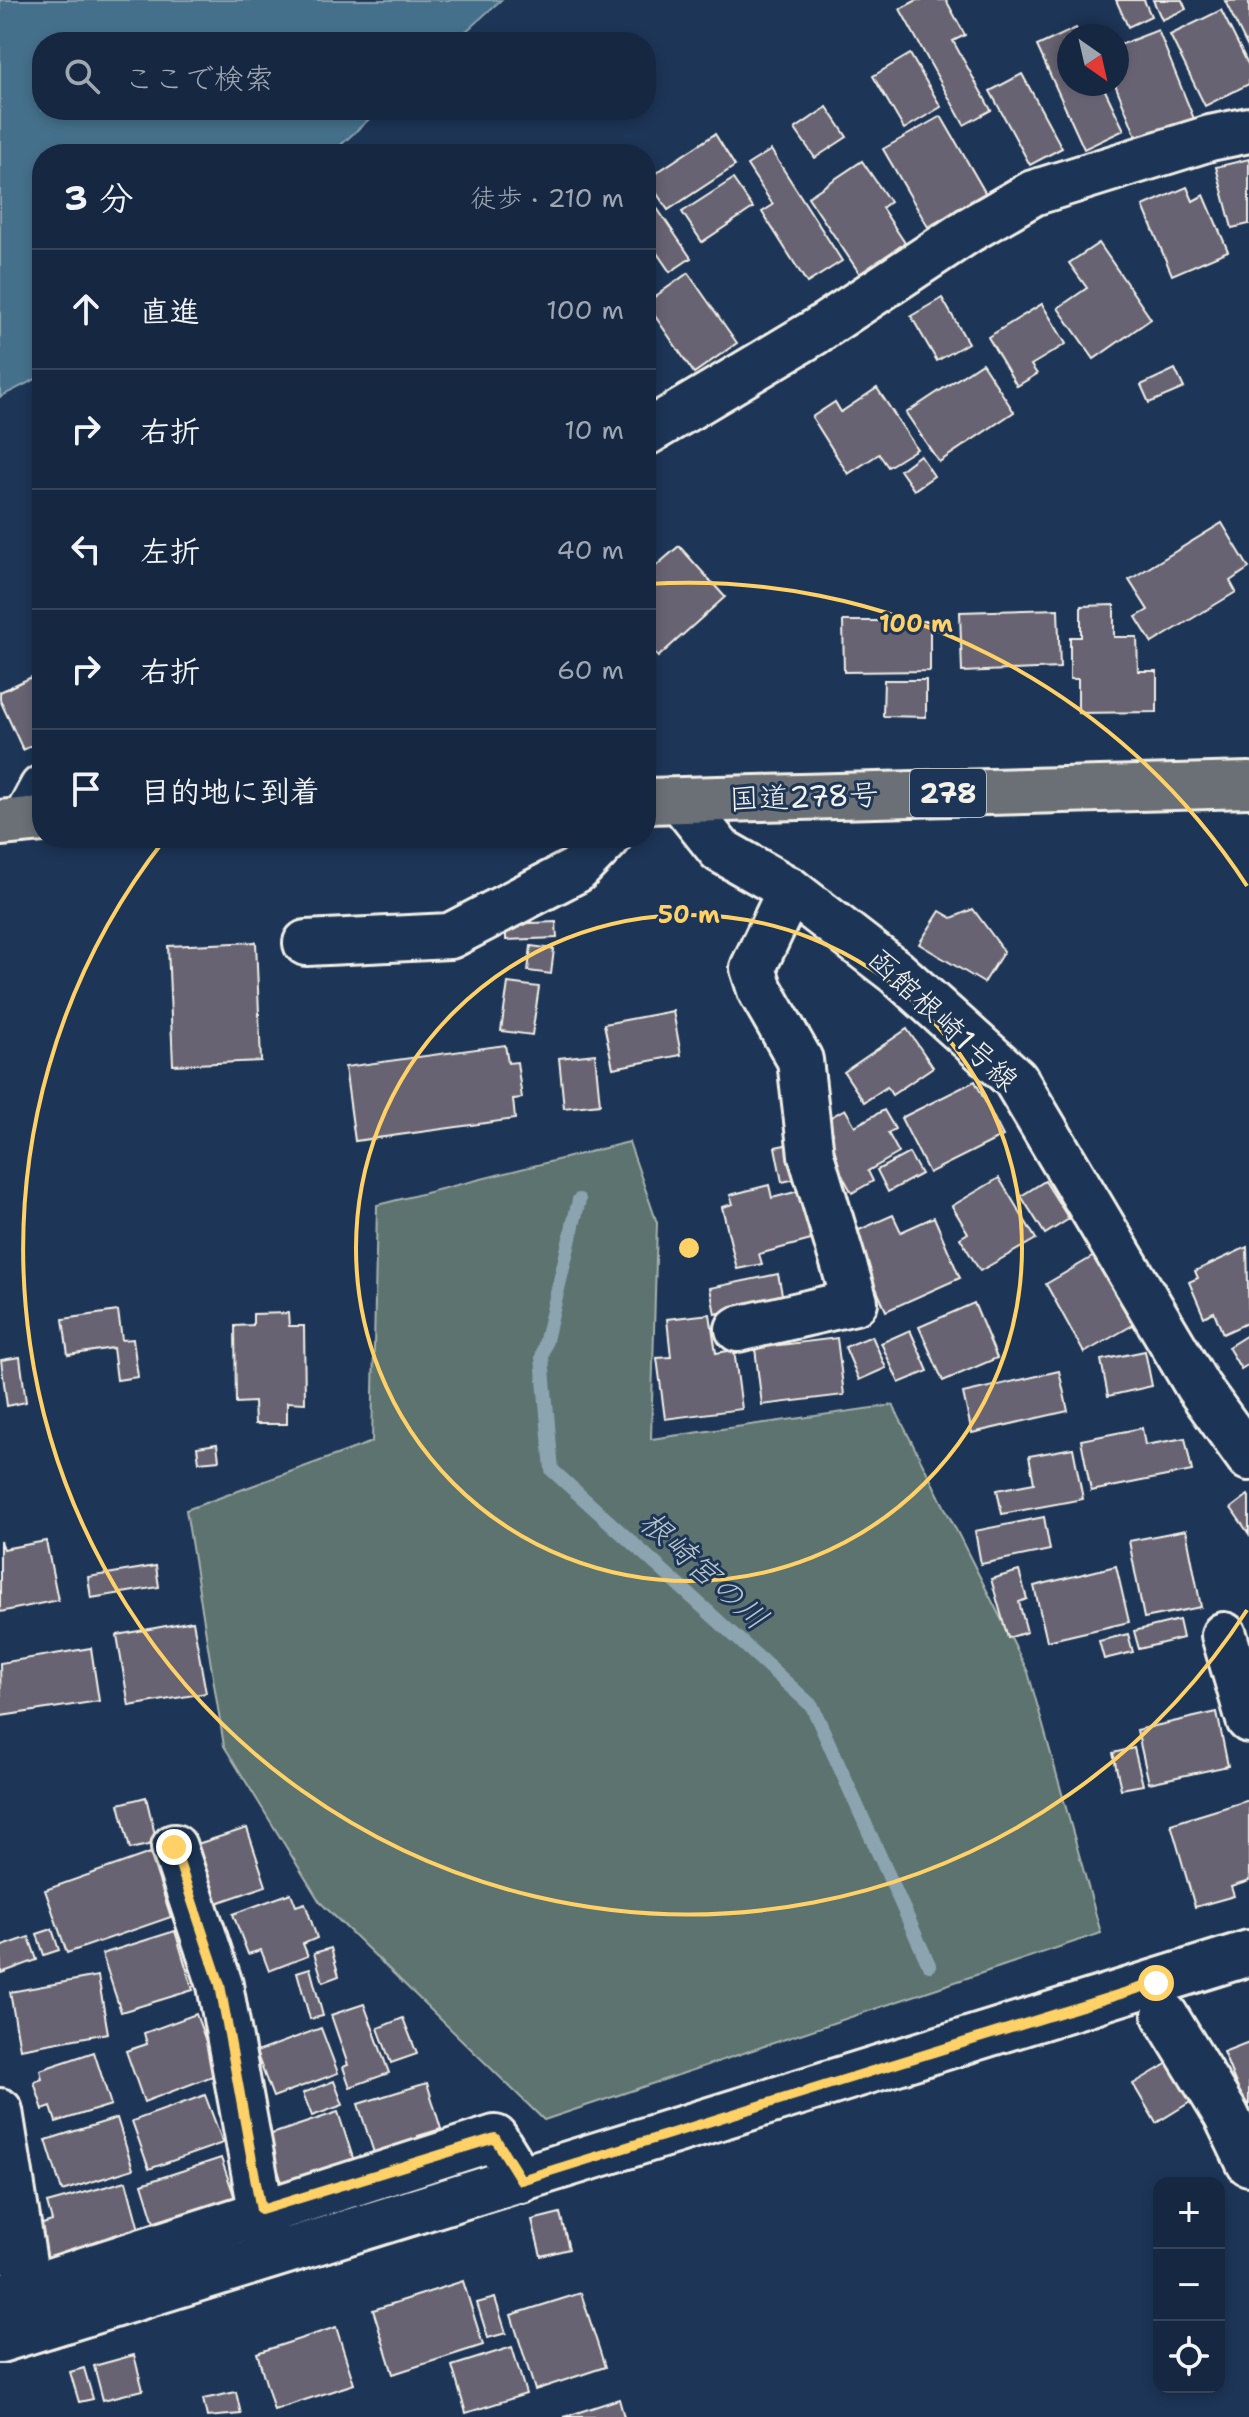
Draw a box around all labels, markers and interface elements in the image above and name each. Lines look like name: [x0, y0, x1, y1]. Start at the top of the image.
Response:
north arrow: [1057, 24, 1129, 96]
search box: [32, 32, 656, 120]
icon: search: [60, 54, 104, 98]
text: ここで検索: [124, 58, 274, 99]
text: 3 分: [64, 175, 134, 221]
text: 徒歩 · 210 m: [470, 180, 624, 215]
icon: ahead: [64, 287, 108, 331]
text: 直進: [140, 291, 200, 332]
text: 100 m: [546, 292, 624, 327]
icon: right: [64, 407, 108, 451]
text: 右折: [140, 411, 200, 452]
text: 10 m: [564, 412, 624, 447]
icon: left: [64, 527, 108, 571]
text: 左折: [140, 531, 200, 572]
text: 40 m: [557, 532, 624, 567]
text: 100 m: [879, 608, 953, 640]
icon: right: [64, 647, 108, 691]
text: 右折: [140, 651, 200, 692]
text: 60 m: [557, 652, 624, 687]
icon: arrive: [64, 767, 108, 811]
road number: 278: [910, 769, 986, 817]
text: 目的地に到着: [140, 771, 320, 812]
street label: 国道278号: [728, 773, 880, 820]
text: 50 m: [658, 899, 720, 931]
street label: 函館根崎1号線: [859, 939, 1028, 1100]
centre of rings: [675, 1234, 703, 1262]
water label: 根崎宮の川: [630, 1500, 778, 1639]
route end: [156, 1829, 192, 1865]
route start: [1138, 1965, 1174, 2001]
map controls: [1153, 2177, 1225, 2393]
button: +: [1153, 2177, 1225, 2249]
button: −: [1153, 2249, 1225, 2321]
button: locate: [1153, 2321, 1225, 2393]

